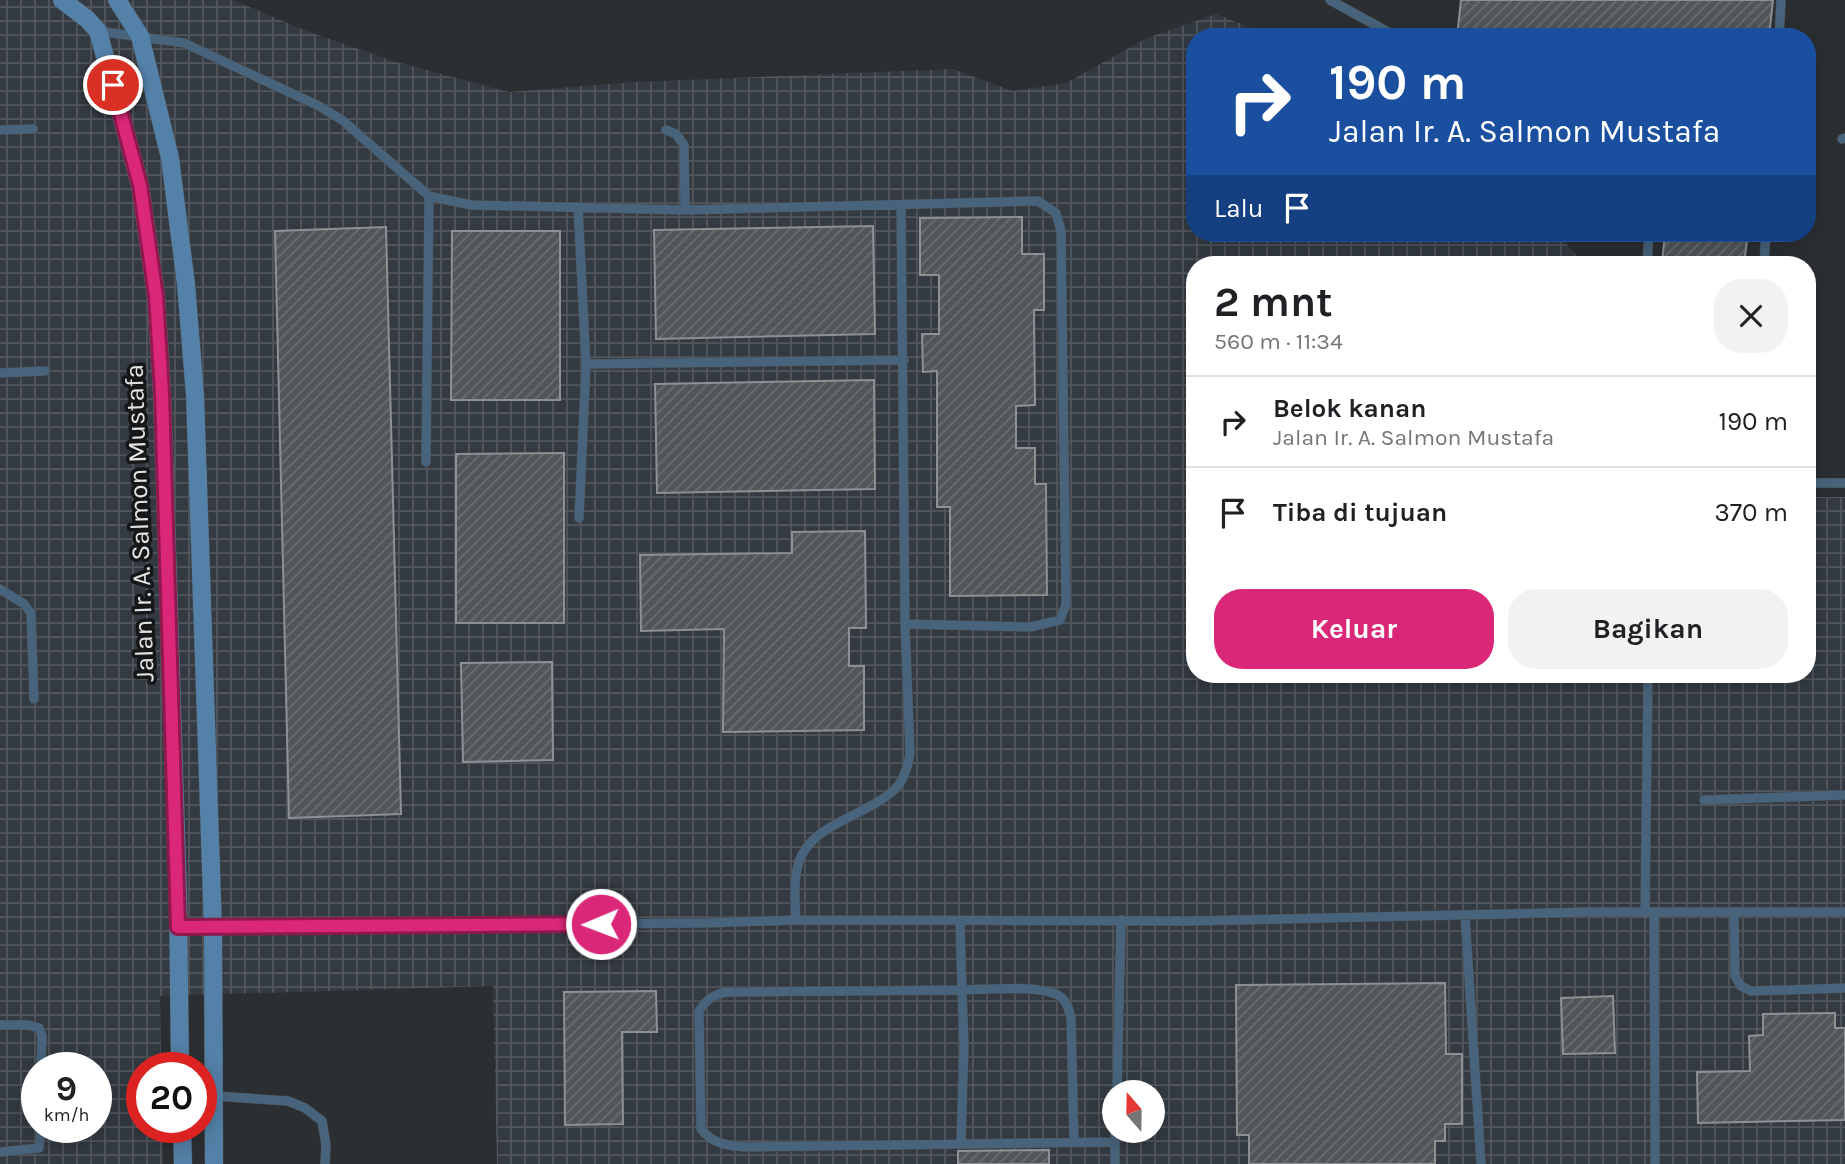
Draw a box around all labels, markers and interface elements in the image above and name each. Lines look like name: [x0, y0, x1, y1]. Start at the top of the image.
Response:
text: 190 m: [1329, 54, 1466, 111]
pin: [83, 55, 143, 115]
icon: right: [1214, 56, 1305, 147]
icon: arrive: [94, 66, 132, 104]
text: Jalan Ir. A. Salmon Mustafa: [1329, 113, 1720, 150]
icon: arrive: [1278, 189, 1316, 227]
text: Lalu: [1214, 193, 1264, 224]
text: 2 mnt: [1214, 277, 1333, 327]
button: close: [1714, 279, 1788, 353]
text: 560 m · 11:34: [1214, 328, 1343, 355]
street label: Jalan Ir. A. Salmon Mustafa: [118, 364, 161, 682]
text: Belok kanan: [1273, 393, 1426, 424]
icon: right: [1214, 403, 1252, 441]
text: 190 m: [1718, 406, 1788, 437]
text: Jalan Ir. A. Salmon Mustafa: [1273, 424, 1554, 451]
icon: arrive: [1214, 494, 1252, 532]
text: Tiba di tujuan: [1273, 497, 1447, 528]
text: 370 m: [1715, 497, 1788, 528]
button: Keluar: [1214, 589, 1494, 669]
button: Bagikan: [1508, 589, 1788, 669]
position arrow: [564, 887, 638, 961]
speed limit sign: 20: [126, 1052, 217, 1143]
text: 9: [56, 1068, 77, 1109]
north arrow: [1102, 1080, 1166, 1143]
map controls: [1102, 1080, 1165, 1143]
text: km/h: [44, 1104, 89, 1126]

